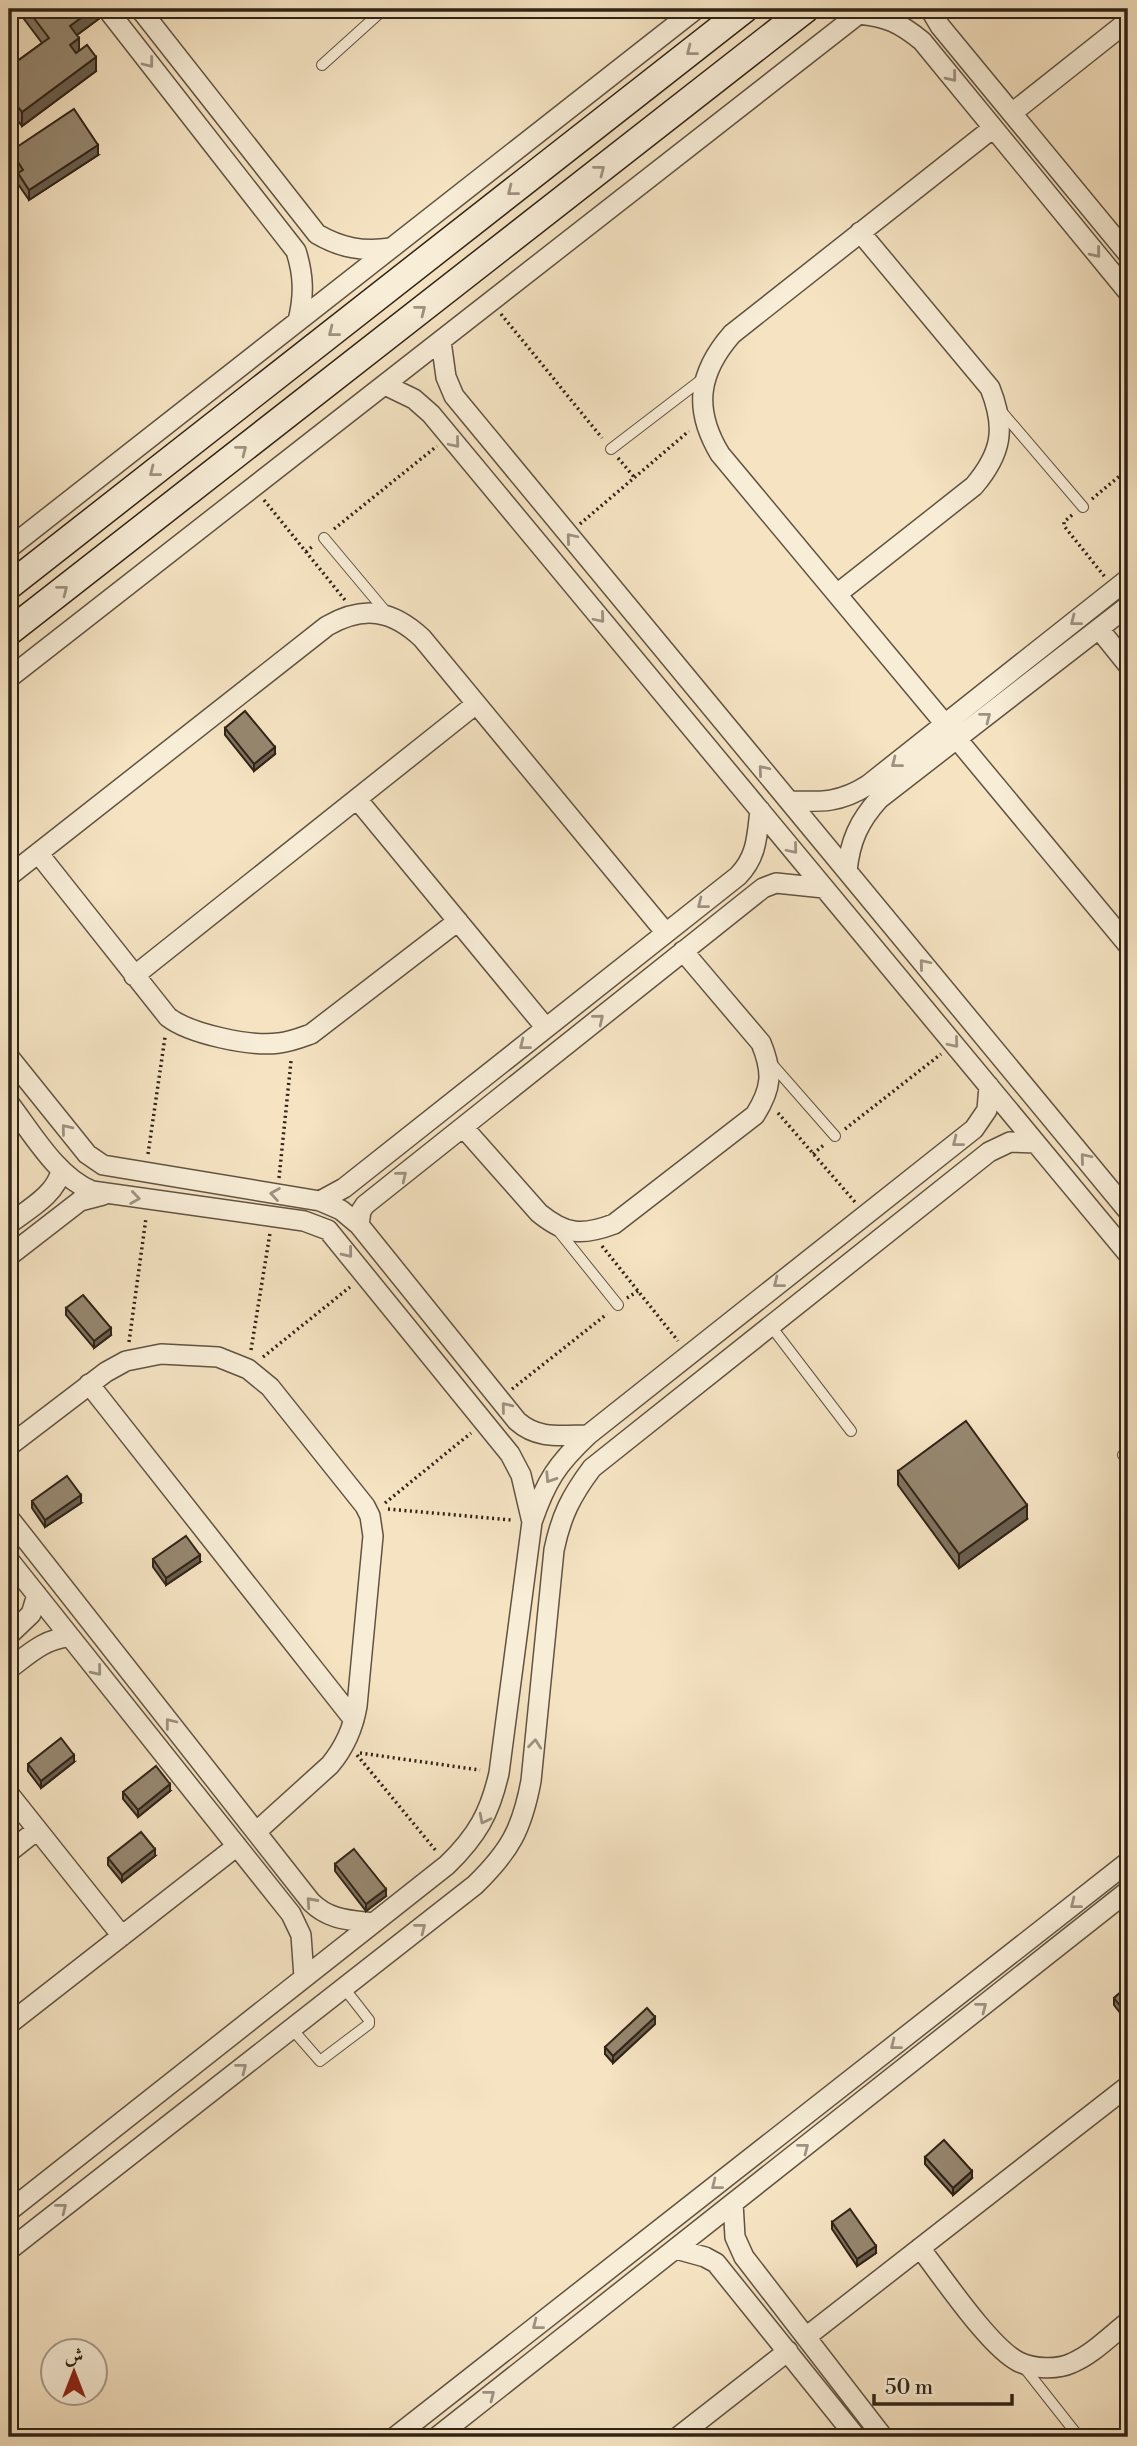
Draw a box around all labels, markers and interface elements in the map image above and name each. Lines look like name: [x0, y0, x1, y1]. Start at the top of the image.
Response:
one-way arrow: [687, 42, 699, 55]
one-way arrow: [141, 55, 154, 67]
one-way arrow: [943, 69, 956, 82]
one-way arrow: [593, 165, 605, 178]
one-way arrow: [508, 183, 520, 196]
one-way arrow: [1088, 244, 1100, 257]
one-way arrow: [414, 305, 426, 318]
one-way arrow: [329, 323, 341, 336]
one-way arrow: [447, 434, 459, 447]
one-way arrow: [234, 445, 247, 458]
one-way arrow: [150, 463, 162, 476]
one-way arrow: [567, 534, 579, 547]
one-way arrow: [55, 585, 67, 598]
one-way arrow: [592, 610, 605, 622]
one-way arrow: [1070, 613, 1082, 626]
one-way arrow: [978, 713, 990, 726]
one-way arrow: [892, 754, 904, 767]
one-way arrow: [759, 765, 772, 778]
one-way arrow: [784, 842, 797, 854]
one-way arrow: [698, 896, 711, 908]
one-way arrow: [920, 960, 932, 973]
one-way arrow: [591, 1014, 603, 1027]
one-way arrow: [945, 1036, 958, 1048]
one-way arrow: [519, 1037, 532, 1050]
one-way arrow: [62, 1124, 74, 1137]
one-way arrow: [953, 1134, 965, 1147]
one-way arrow: [1081, 1154, 1093, 1167]
one-way arrow: [394, 1171, 406, 1184]
one-way arrow: [269, 1187, 281, 1202]
one-way arrow: [129, 1191, 141, 1206]
one-way arrow: [340, 1246, 353, 1258]
one-way arrow: [774, 1275, 787, 1287]
one-way arrow: [501, 1403, 514, 1415]
one-way arrow: [546, 1470, 559, 1483]
one-way arrow: [89, 1663, 101, 1676]
one-way arrow: [165, 1718, 178, 1731]
one-way arrow: [527, 1738, 542, 1750]
one-way arrow: [478, 1811, 492, 1824]
one-way arrow: [1070, 1896, 1082, 1909]
one-way arrow: [307, 1897, 319, 1910]
one-way arrow: [413, 1923, 425, 1936]
one-way arrow: [974, 2002, 987, 2015]
one-way arrow: [891, 2036, 903, 2049]
one-way arrow: [234, 2063, 246, 2076]
one-way arrow: [796, 2143, 808, 2156]
one-way arrow: [712, 2177, 724, 2190]
one-way arrow: [55, 2204, 67, 2217]
one-way arrow: [533, 2317, 545, 2330]
north arrow: [38, 2338, 108, 2408]
text: ش: [65, 2344, 83, 2368]
scale bar: [874, 2362, 1013, 2406]
text: 50 m: [885, 2375, 933, 2401]
one-way arrow: [482, 2391, 495, 2403]

